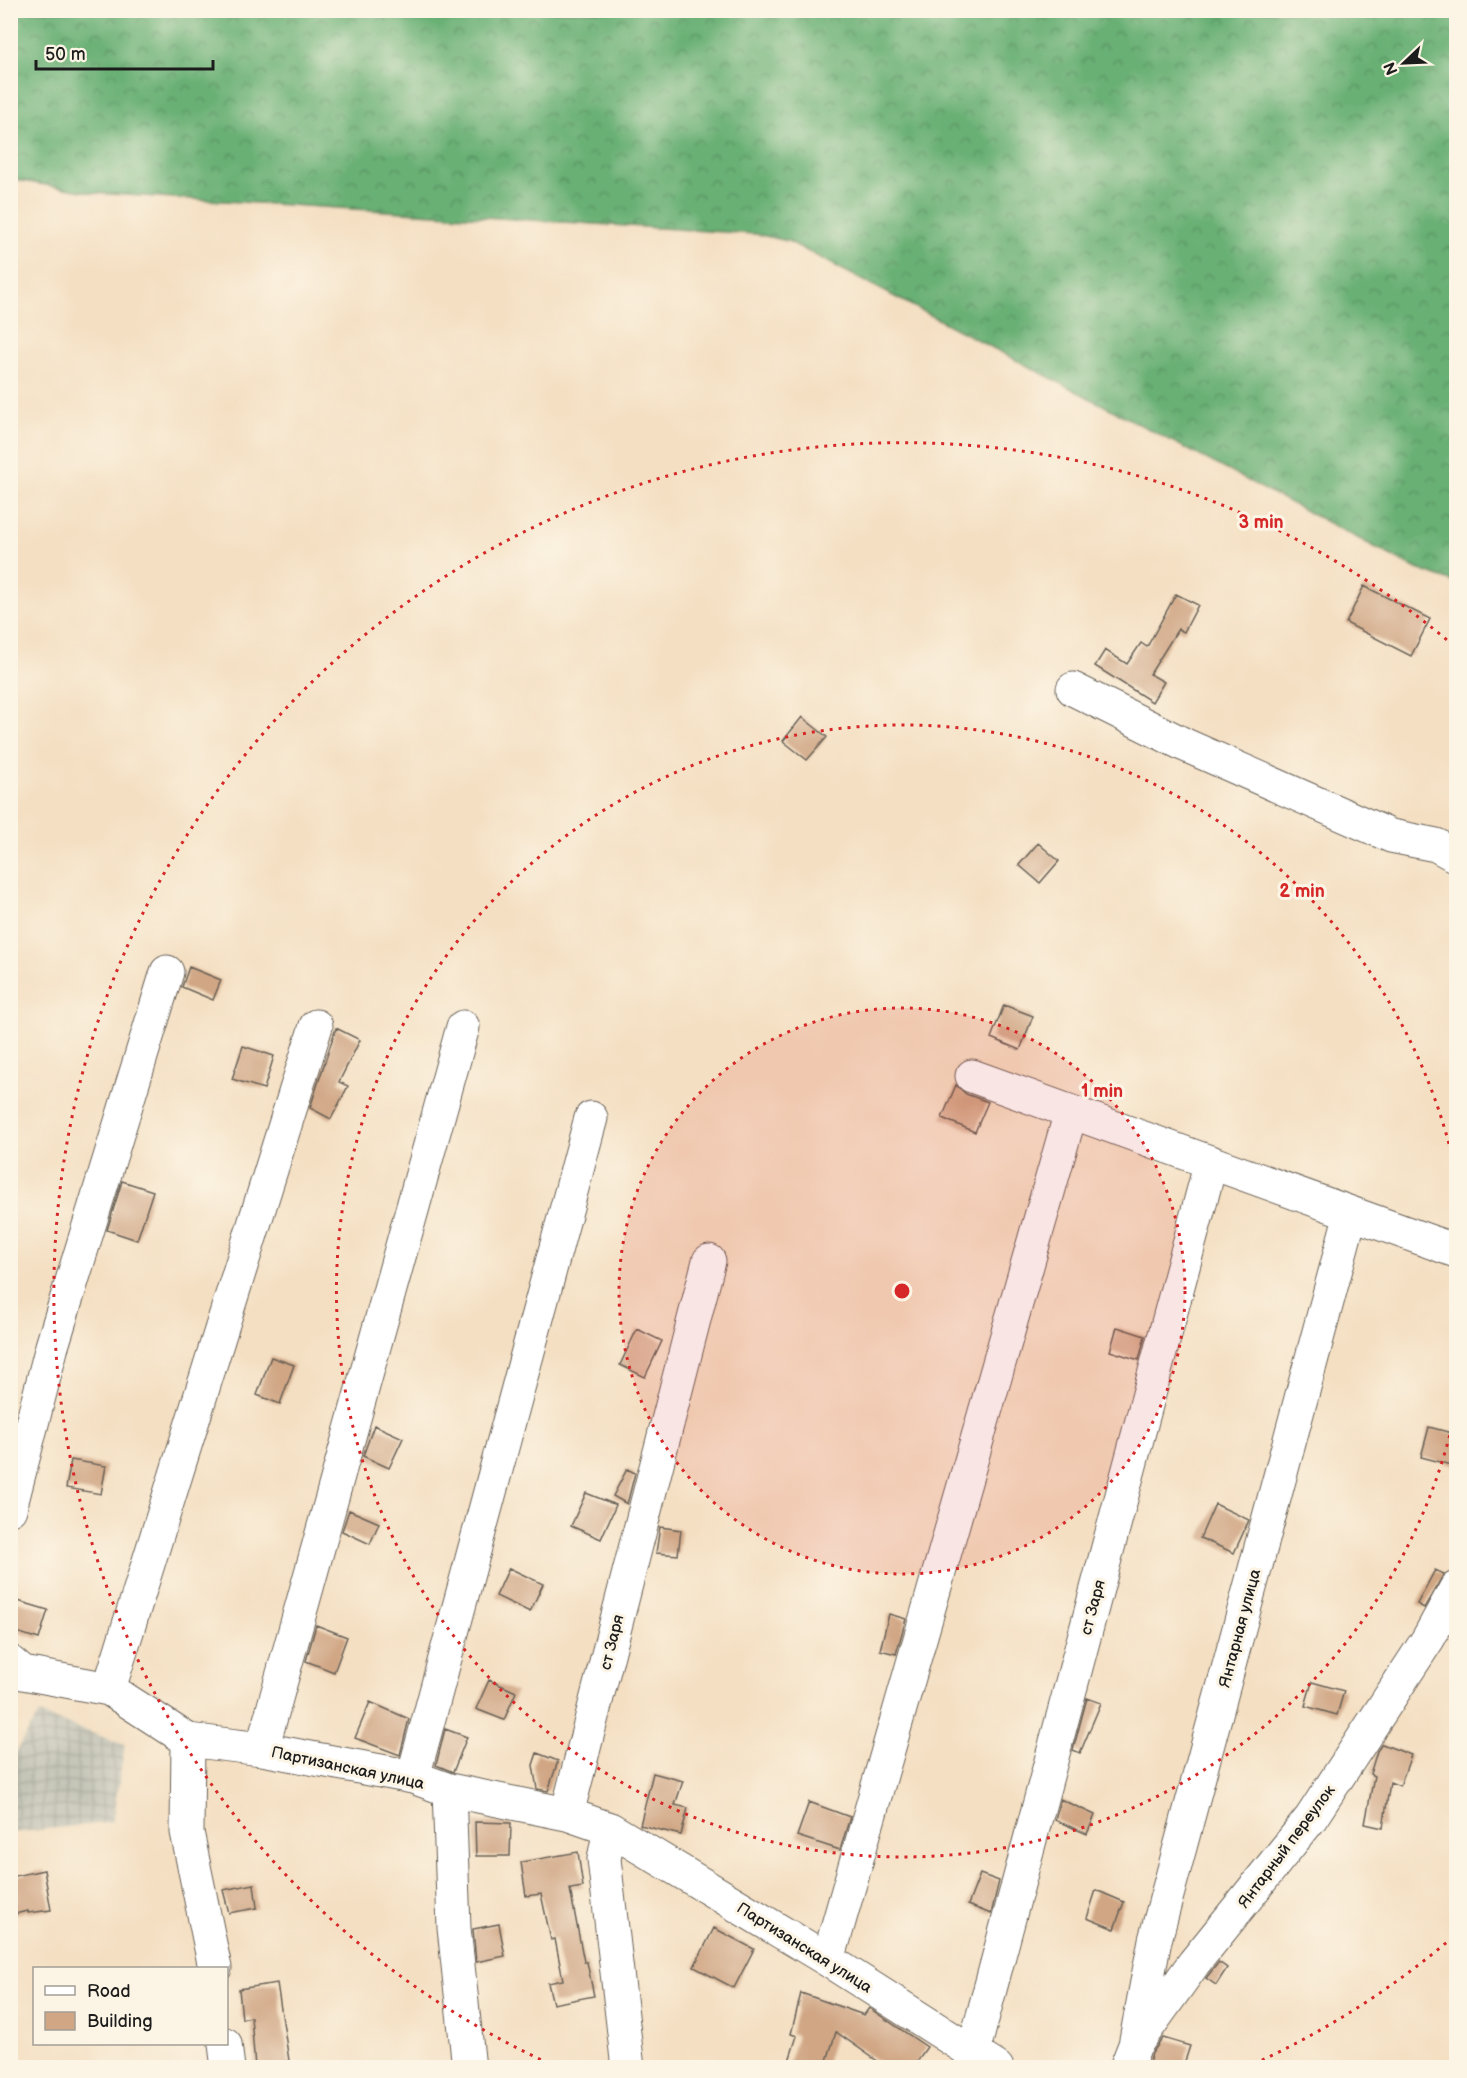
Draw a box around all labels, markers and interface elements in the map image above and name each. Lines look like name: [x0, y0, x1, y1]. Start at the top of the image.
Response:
scale bar: [36, 33, 213, 71]
north arrow: [1374, 33, 1434, 93]
text: 50 m: [45, 44, 86, 65]
text: N: [1380, 59, 1403, 78]
text: 3 min: [1238, 512, 1284, 533]
text: 2 min: [1279, 881, 1325, 902]
text: 1 min: [1081, 1081, 1123, 1102]
centre of rings: [892, 1281, 912, 1301]
street label: Янтарная улица: [1216, 1567, 1266, 1690]
street label: ст Заря: [1077, 1578, 1110, 1637]
street label: ст Заря: [596, 1613, 629, 1672]
street label: Партизанская улица: [270, 1743, 426, 1794]
street label: Янтарный переулок: [1235, 1781, 1340, 1912]
street label: Партизанская улица: [733, 1899, 876, 1998]
legend: [33, 1967, 228, 2045]
text: Road: [87, 1981, 131, 2002]
text: Building: [87, 2011, 153, 2032]

